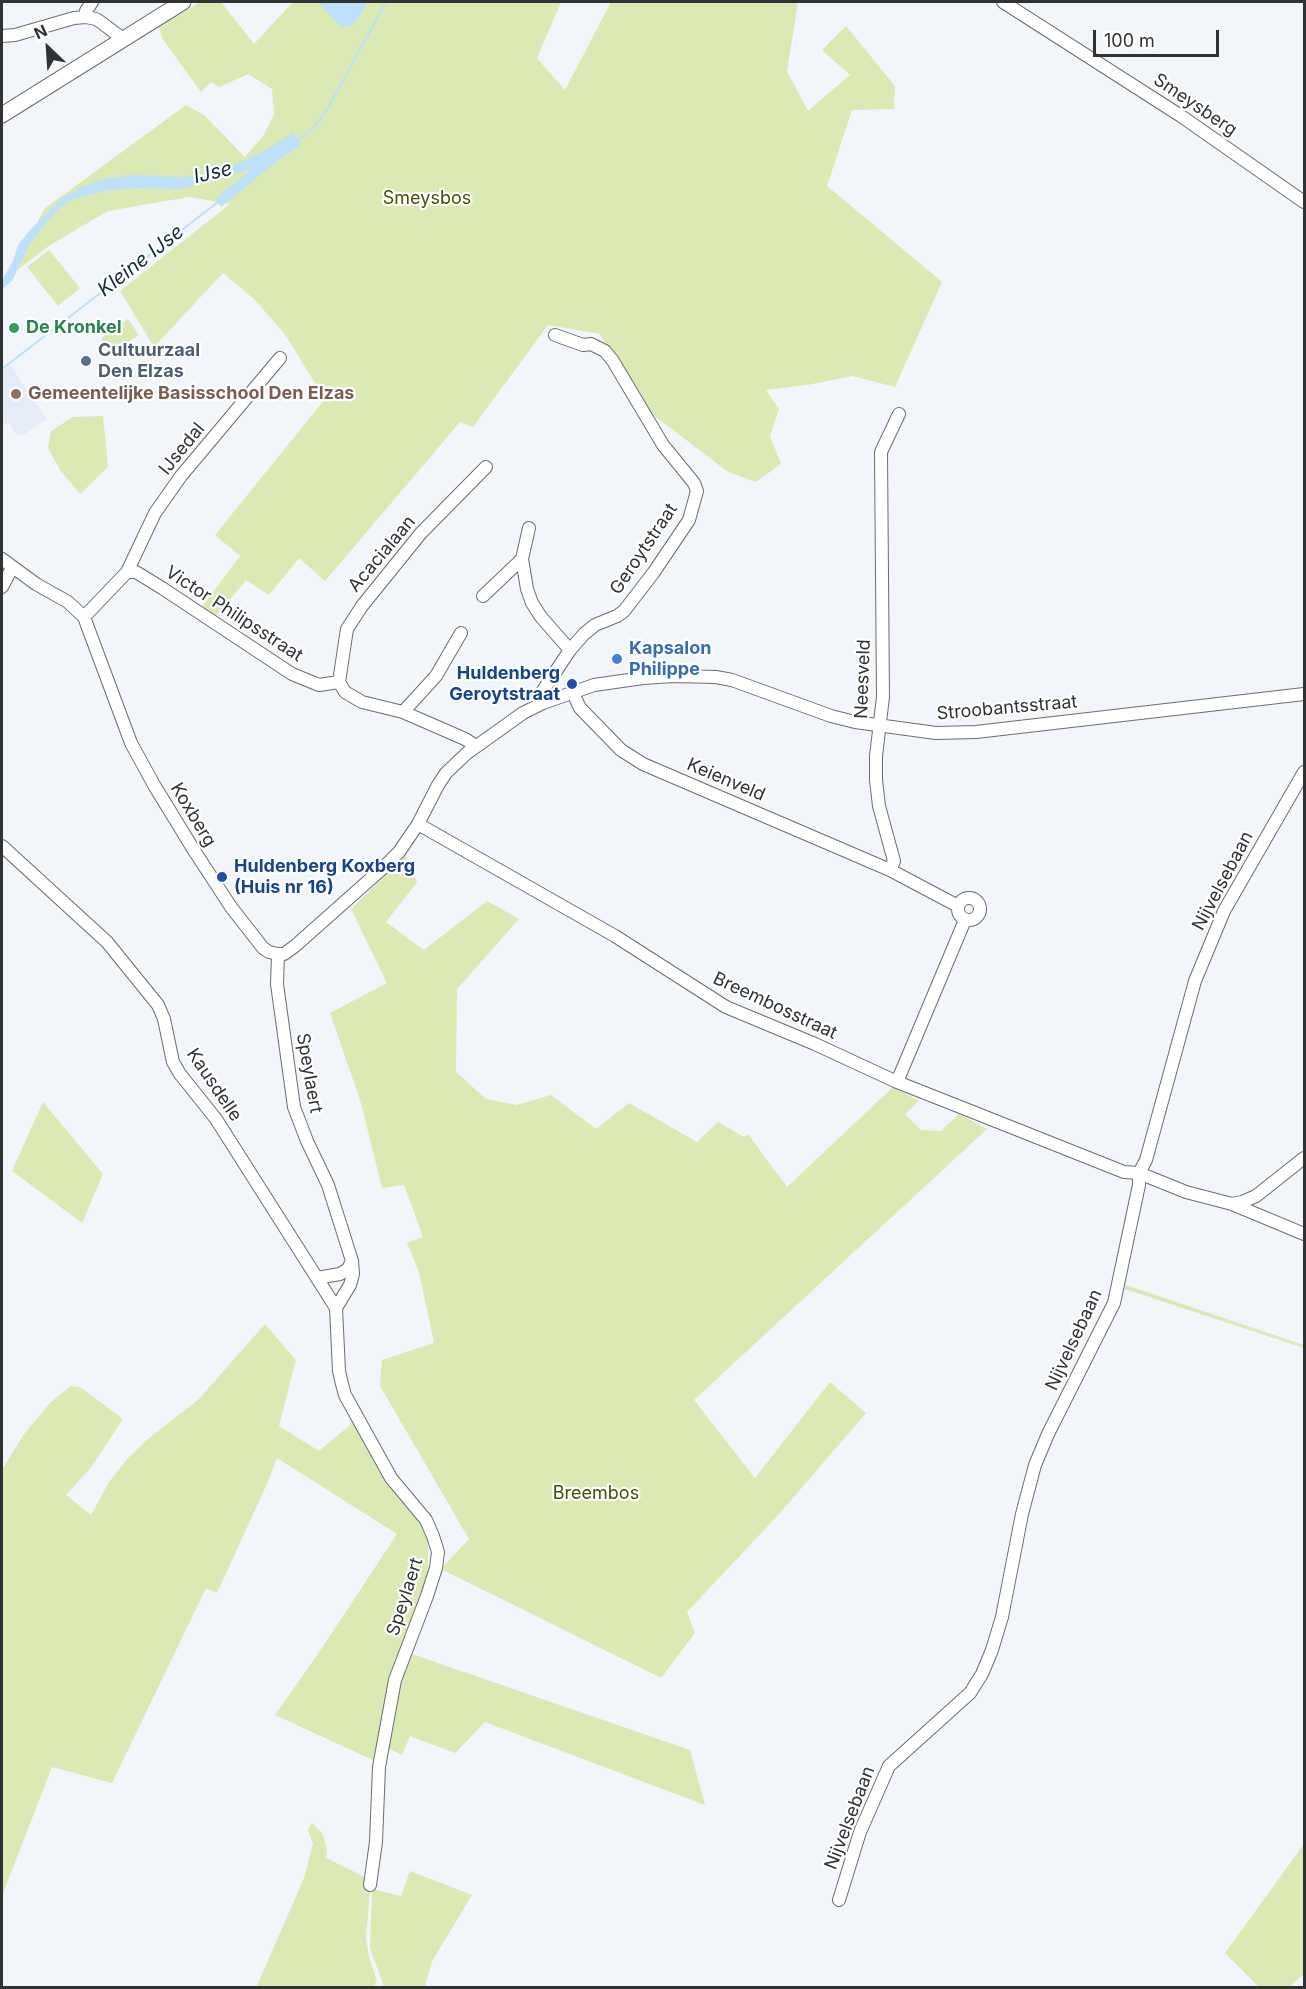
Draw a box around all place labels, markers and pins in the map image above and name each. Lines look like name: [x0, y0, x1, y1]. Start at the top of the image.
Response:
place label: De Kronkel: [26, 317, 122, 339]
marker: De Kronkel: [7, 321, 21, 335]
place label: Cultuurzaal Den Elzas: [98, 340, 200, 382]
marker: Cultuurzaal Den Elzas: [79, 354, 93, 368]
place label: Gemeentelijke Basisschool Den Elzas: [28, 383, 354, 405]
marker: Gemeentelijke Basisschool Den Elzas: [9, 387, 23, 401]
place label: Kapsalon Philippe: [629, 638, 711, 680]
marker: Kapsalon Philippe: [610, 652, 624, 666]
place label: Huldenberg Geroytstraat: [449, 663, 560, 706]
marker: Huldenberg Geroytstraat: [565, 677, 579, 691]
place label: Huldenberg Koxberg (Huis nr 16): [234, 856, 415, 898]
marker: Huldenberg Koxberg (Huis nr 16): [215, 870, 229, 884]

